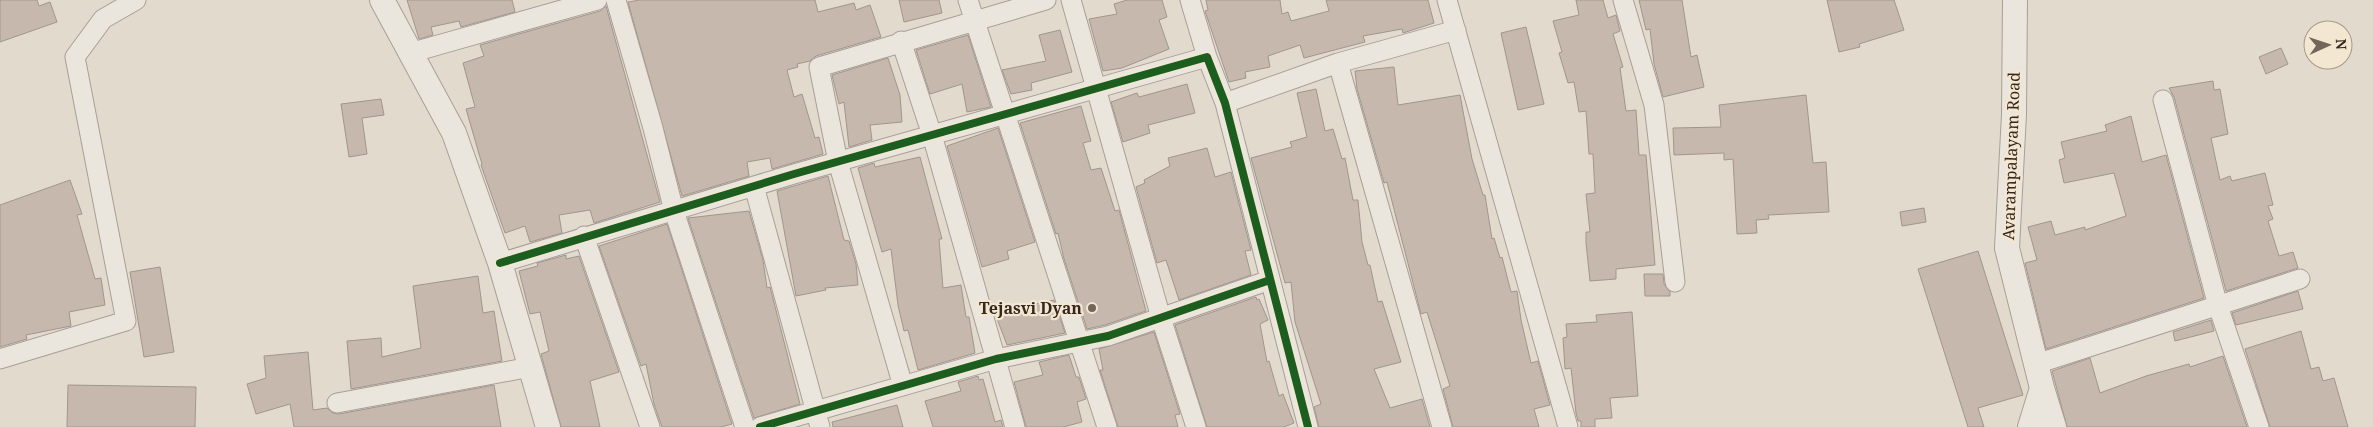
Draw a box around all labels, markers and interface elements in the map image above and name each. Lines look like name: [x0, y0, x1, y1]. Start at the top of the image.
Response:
north arrow: [2303, 20, 2353, 70]
text: N: [2332, 38, 2351, 50]
street label: Avarampalayam Road: [1997, 71, 2025, 240]
place label: Tejasvi Dyan: [979, 297, 1082, 319]
marker: Tejasvi Dyan: [1086, 302, 1098, 314]

